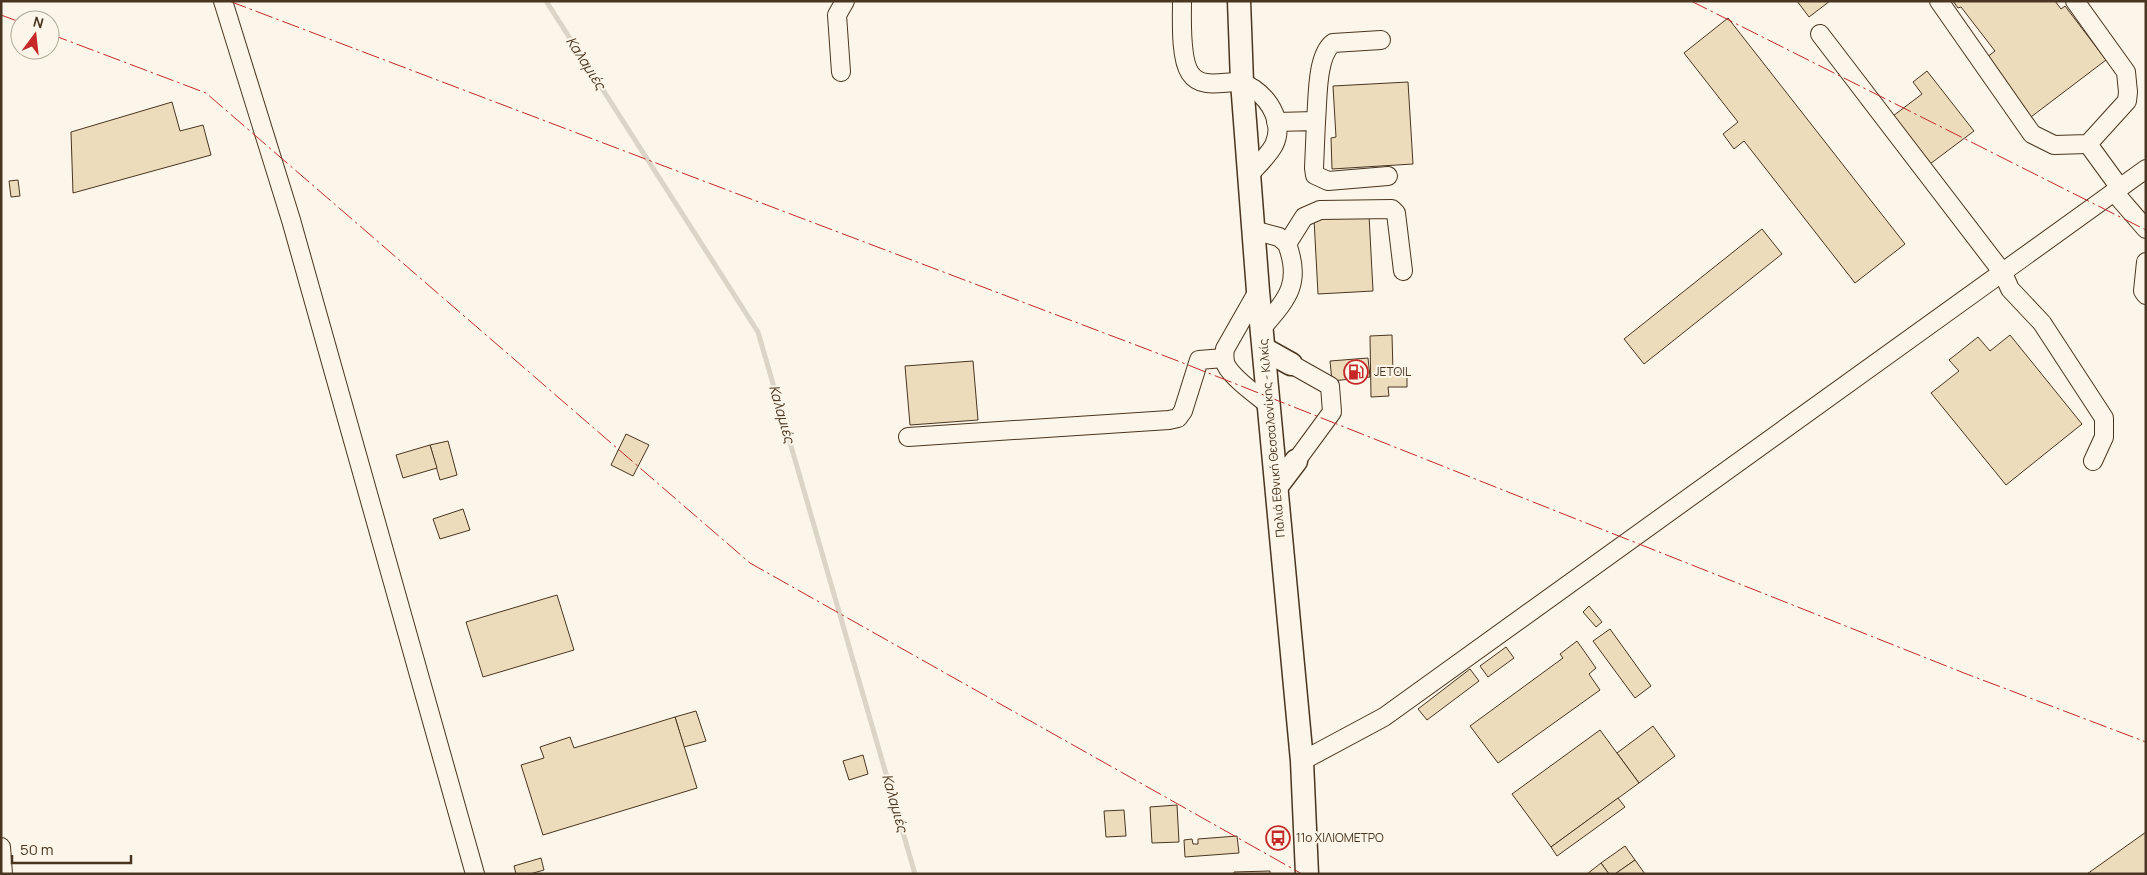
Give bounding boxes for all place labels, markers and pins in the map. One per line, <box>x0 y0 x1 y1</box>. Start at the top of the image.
fuel station icon: JETOIL <box>1343 359 1369 385</box>
place label: JETOIL <box>1374 363 1411 380</box>
bus stop icon: 11ο ΧΙΛΙΟΜΕΤΡΟ <box>1265 825 1291 851</box>
place label: 11ο ΧΙΛΙΟΜΕΤΡΟ <box>1296 829 1384 846</box>

